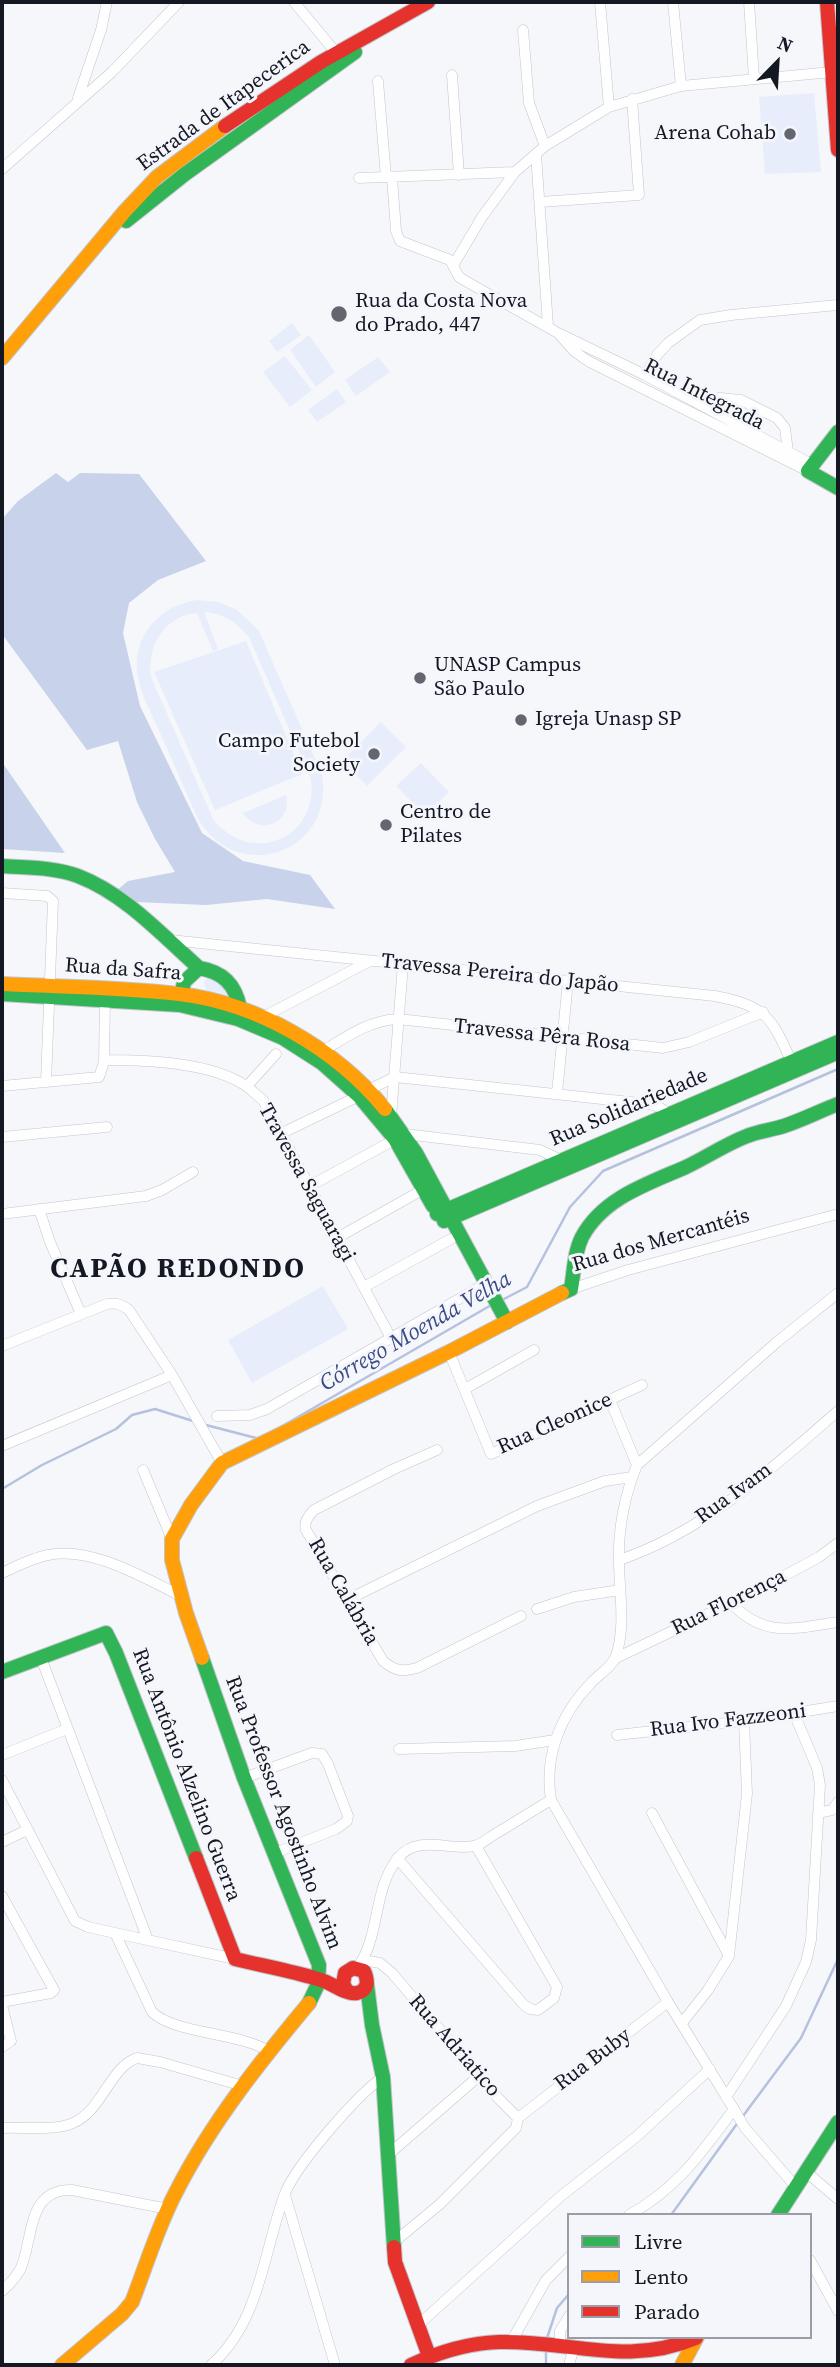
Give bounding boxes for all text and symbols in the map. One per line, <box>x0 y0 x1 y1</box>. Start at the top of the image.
north arrow <box>742 28 812 98</box>
text: N <box>774 29 797 59</box>
street label: Estrada de Itapecerica <box>133 35 315 177</box>
place label: Arena Cohab <box>654 121 776 147</box>
marker: Arena Cohab <box>782 126 798 142</box>
place label: Rua da Costa Nova do Prado, 447 <box>355 289 528 339</box>
marker: Rua da Costa Nova do Prado, 447 <box>329 304 349 324</box>
street label: Rua Integrada <box>640 354 768 436</box>
place label: UNASP Campus São Paulo <box>434 653 581 703</box>
marker: UNASP Campus São Paulo <box>412 670 428 686</box>
place label: Igreja Unasp SP <box>535 707 681 733</box>
marker: Igreja Unasp SP <box>513 712 529 728</box>
place label: Campo Futebol Society <box>218 729 360 779</box>
marker: Campo Futebol Society <box>366 746 382 762</box>
place label: Centro de Pilates <box>400 800 491 850</box>
marker: Centro de Pilates <box>378 817 394 833</box>
street label: Travessa Pereira do Japão <box>380 949 620 999</box>
street label: Rua da Safra <box>64 953 182 987</box>
street label: Travessa Pêra Rosa <box>452 1014 632 1058</box>
street label: Rua Solidariedade <box>546 1063 712 1153</box>
street label: Travessa Saguaragi <box>252 1100 360 1266</box>
street label: Rua dos Mercantéis <box>570 1204 752 1278</box>
district label: CAPÃO REDONDO <box>52 1253 304 1287</box>
water label: Córrego Moenda Velha <box>315 1266 517 1398</box>
street label: Rua Cleonice <box>494 1387 616 1461</box>
street label: Rua Ivam <box>691 1458 777 1530</box>
street label: Rua Calábria <box>302 1534 384 1650</box>
street label: Rua Florença <box>668 1564 790 1642</box>
street label: Rua Antônio Alzelino Guerra <box>126 1645 246 1905</box>
street label: Rua Professor Agostinho Alvim <box>219 1673 347 1953</box>
street label: Rua Ivo Fazzeoni <box>648 1699 808 1743</box>
street label: Rua Adriatico <box>403 1990 505 2102</box>
street label: Rua Buby <box>550 2023 636 2097</box>
legend <box>567 2213 812 2339</box>
text: Livre <box>634 2227 682 2256</box>
text: Lento <box>634 2262 688 2291</box>
text: Parado <box>634 2297 700 2326</box>

